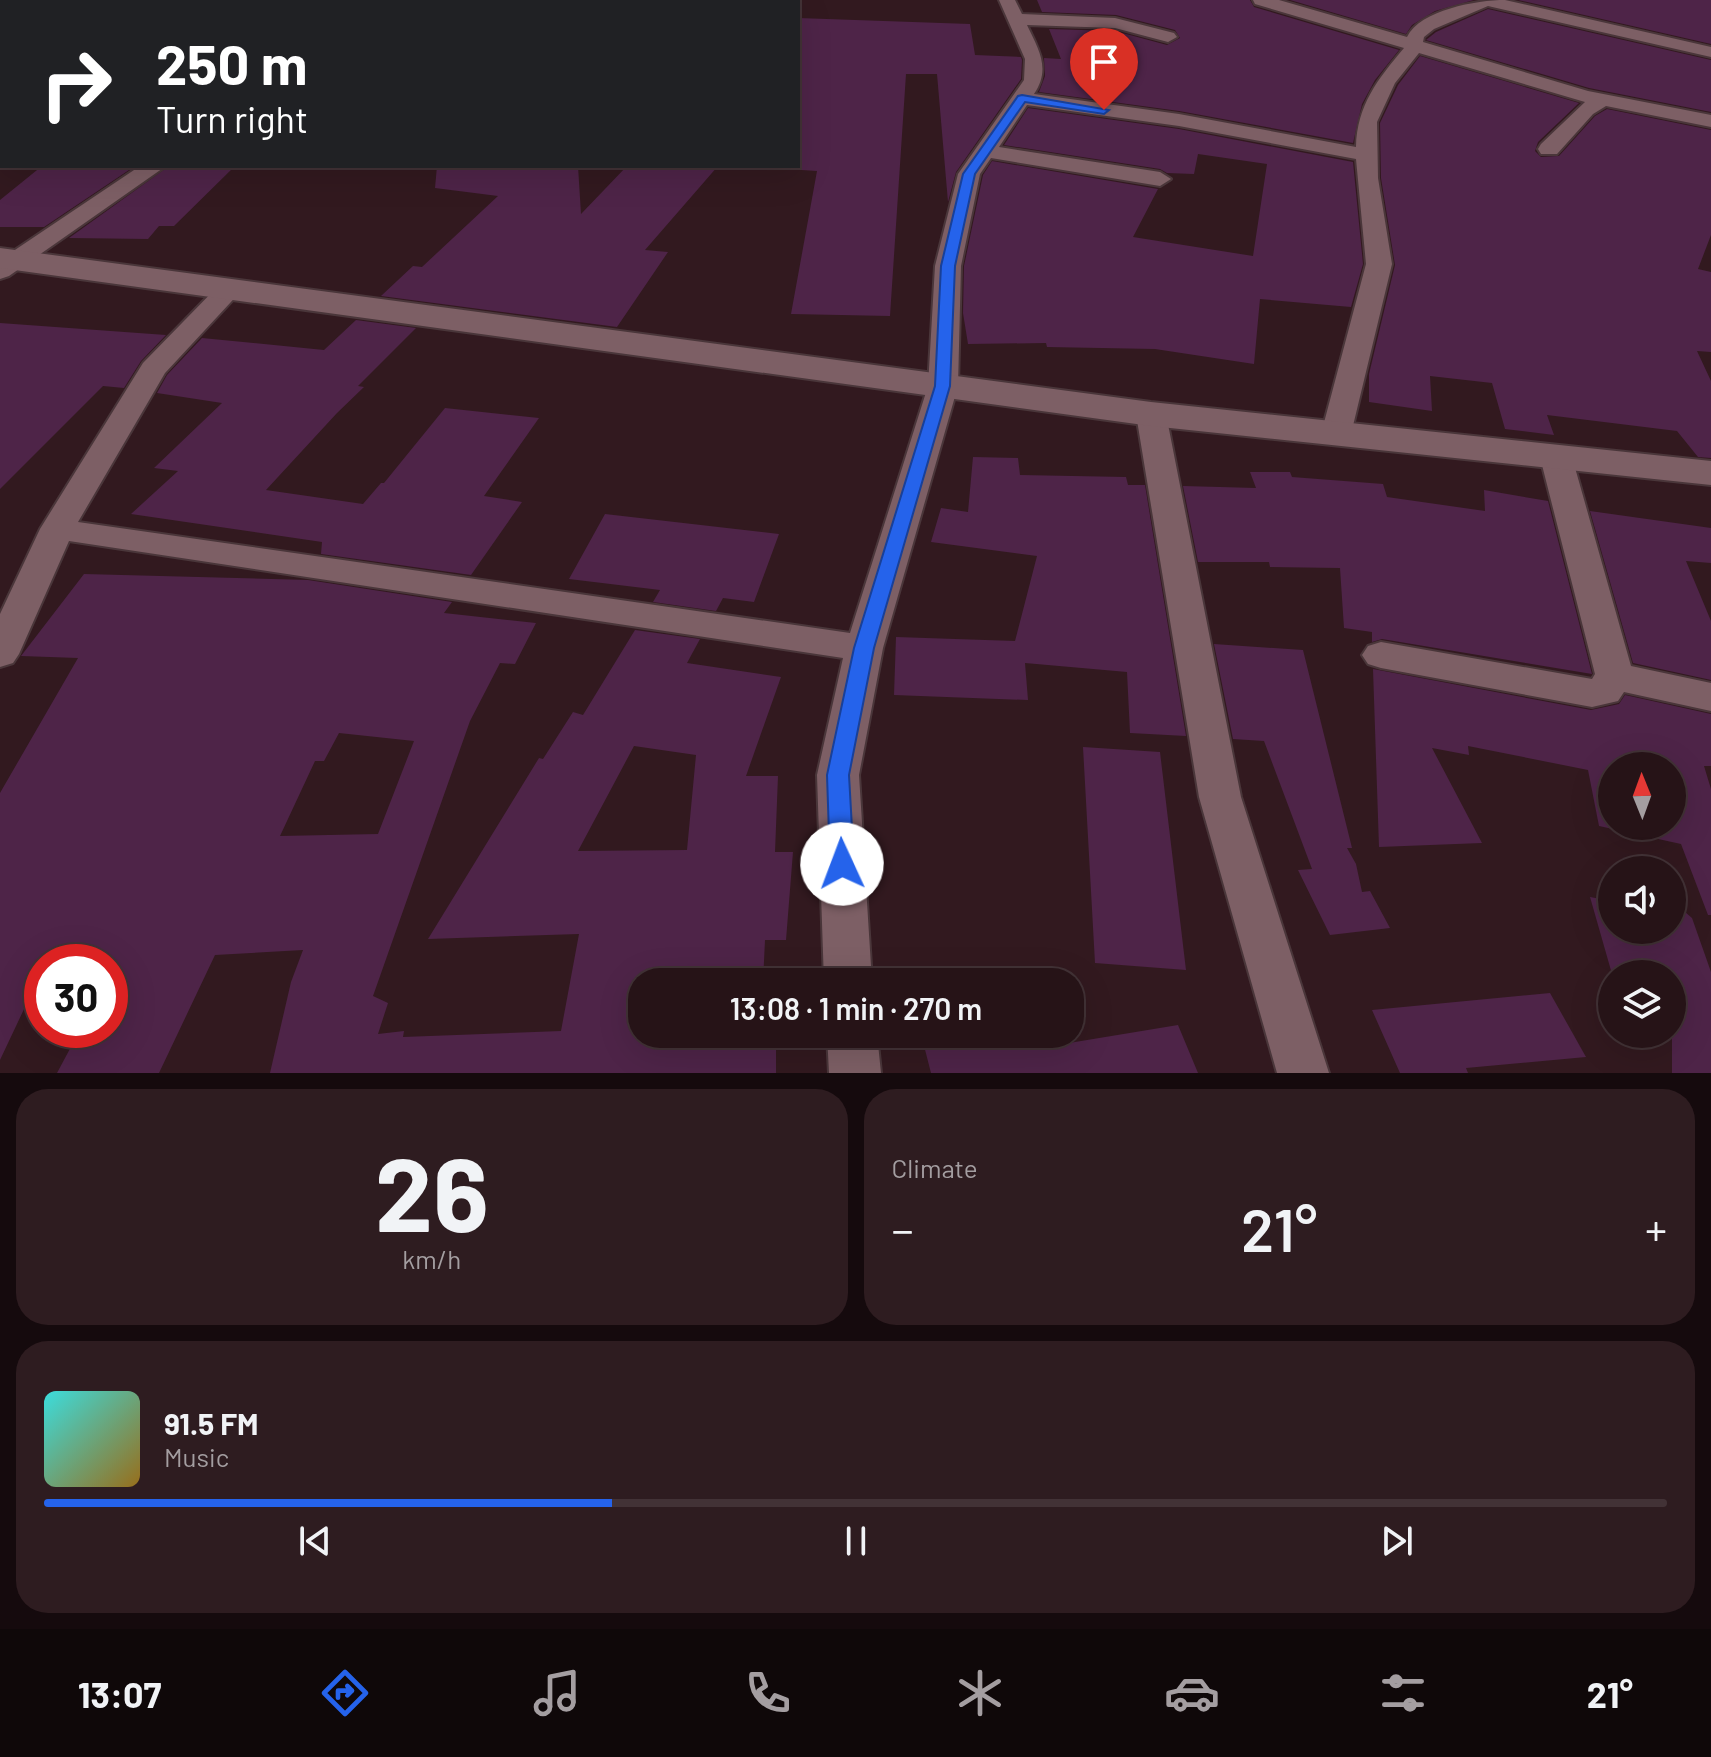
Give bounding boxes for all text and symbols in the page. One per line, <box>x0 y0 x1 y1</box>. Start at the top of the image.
pin <box>1070 28 1138 110</box>
text: 250 m <box>156 29 307 96</box>
icon: right <box>24 32 128 136</box>
icon: arrive <box>1082 40 1126 84</box>
text: Turn right <box>156 97 308 140</box>
north arrow <box>1598 752 1686 840</box>
map controls <box>1598 752 1686 1048</box>
position arrow <box>800 822 884 906</box>
button: sound <box>1598 856 1686 944</box>
speed limit sign: 30 <box>24 944 128 1048</box>
button: layers <box>1598 960 1686 1048</box>
text: 13:08 · 1 min · 270 m <box>730 990 982 1026</box>
text: 26 <box>375 1128 489 1253</box>
text: Climate <box>892 1152 978 1183</box>
text: 21° <box>1241 1192 1317 1264</box>
text: − <box>892 1202 914 1255</box>
text: + <box>1645 1202 1667 1255</box>
text: km/h <box>402 1243 461 1274</box>
text: 91.5 FM <box>164 1405 258 1441</box>
text: Music <box>164 1441 229 1472</box>
icon: previous <box>293 1519 337 1563</box>
icon: pause <box>834 1519 878 1563</box>
icon: next <box>1375 1519 1419 1563</box>
icon: directions <box>317 1665 373 1721</box>
icon: music <box>529 1665 585 1721</box>
icon: phone <box>740 1665 796 1721</box>
icon: climate <box>952 1665 1008 1721</box>
icon: car <box>1164 1665 1220 1721</box>
icon: filters <box>1375 1665 1431 1721</box>
text: 13:07 <box>78 1672 161 1715</box>
text: 21° <box>1587 1672 1633 1715</box>

